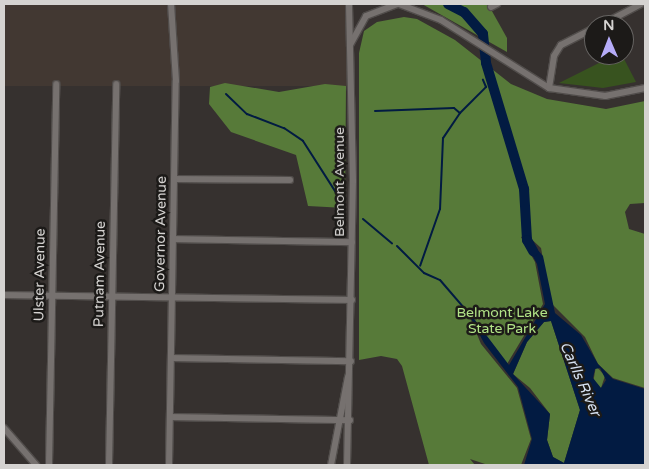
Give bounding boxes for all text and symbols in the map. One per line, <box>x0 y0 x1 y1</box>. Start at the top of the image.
north arrow <box>584 15 634 65</box>
text: N <box>603 17 615 34</box>
street label: Belmont Avenue <box>332 127 348 237</box>
street label: Governor Avenue <box>152 176 170 292</box>
street label: Putnam Avenue <box>91 221 109 327</box>
street label: Ulster Avenue <box>31 228 49 322</box>
park label: Belmont Lake State Park <box>456 305 548 338</box>
water label: Carlls River <box>556 339 604 419</box>

